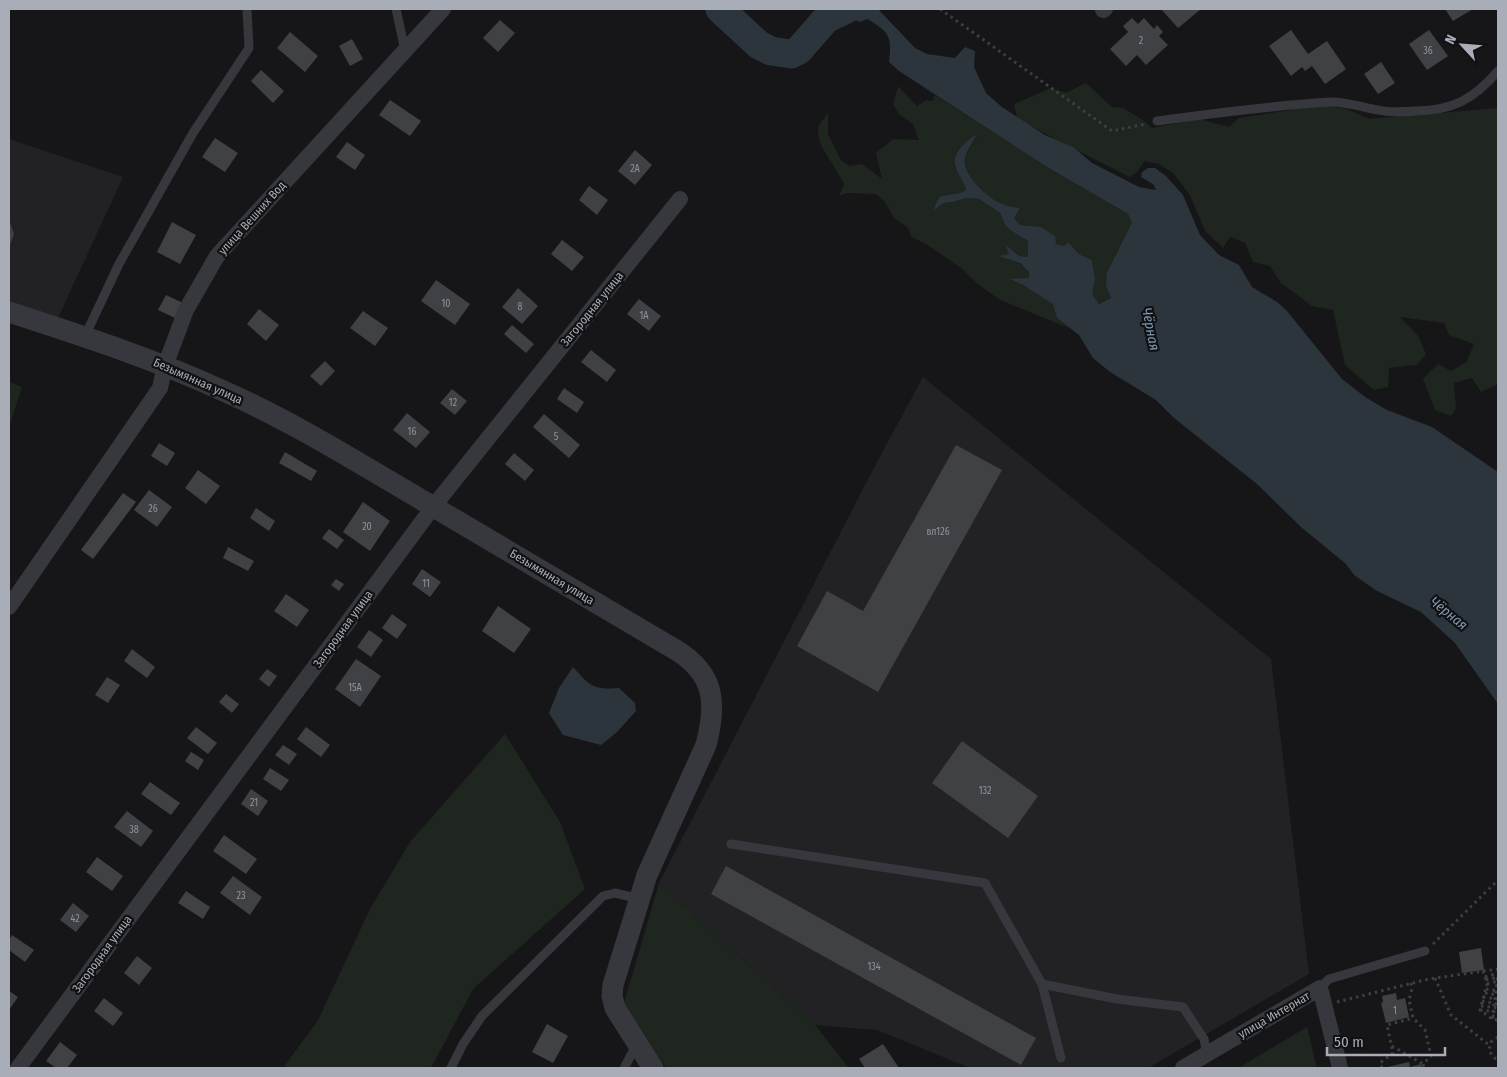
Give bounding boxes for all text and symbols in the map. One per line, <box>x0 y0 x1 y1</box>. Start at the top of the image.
north arrow <box>1437 20 1487 70</box>
text: N <box>1441 32 1460 47</box>
house number: 2 <box>1139 35 1144 47</box>
house number: 36 <box>1423 45 1433 57</box>
house number: 2А <box>630 163 641 175</box>
street label: улица Вешних Вод <box>215 179 289 257</box>
street label: Загородная улица <box>558 269 626 349</box>
house number: 10 <box>441 298 451 310</box>
house number: 8 <box>518 301 523 313</box>
water label: Чёрная <box>1138 306 1163 352</box>
house number: 1А <box>639 310 649 322</box>
street label: Безымянная улица <box>151 355 245 407</box>
house number: 12 <box>449 397 458 409</box>
house number: 16 <box>408 426 416 438</box>
house number: 5 <box>554 431 559 443</box>
house number: 26 <box>148 503 158 515</box>
house number: 20 <box>362 521 372 533</box>
house number: вл126 <box>926 526 950 538</box>
street label: Безымянная улица <box>507 546 597 608</box>
house number: 11 <box>422 578 430 590</box>
street label: Загородная улица <box>310 588 376 670</box>
water label: Чёрная <box>1427 593 1471 634</box>
house number: 15А <box>348 682 363 694</box>
house number: 132 <box>979 785 992 797</box>
house number: 21 <box>250 797 258 809</box>
house number: 38 <box>129 824 139 836</box>
house number: 23 <box>237 890 246 902</box>
street label: Загородная улица <box>69 913 135 995</box>
house number: 42 <box>70 913 80 925</box>
house number: 134 <box>867 961 881 973</box>
street label: улица Интернат <box>1236 989 1312 1041</box>
house number: 1 <box>1393 1005 1397 1017</box>
scale bar <box>1327 1024 1444 1056</box>
text: 50 m <box>1334 1033 1364 1051</box>

